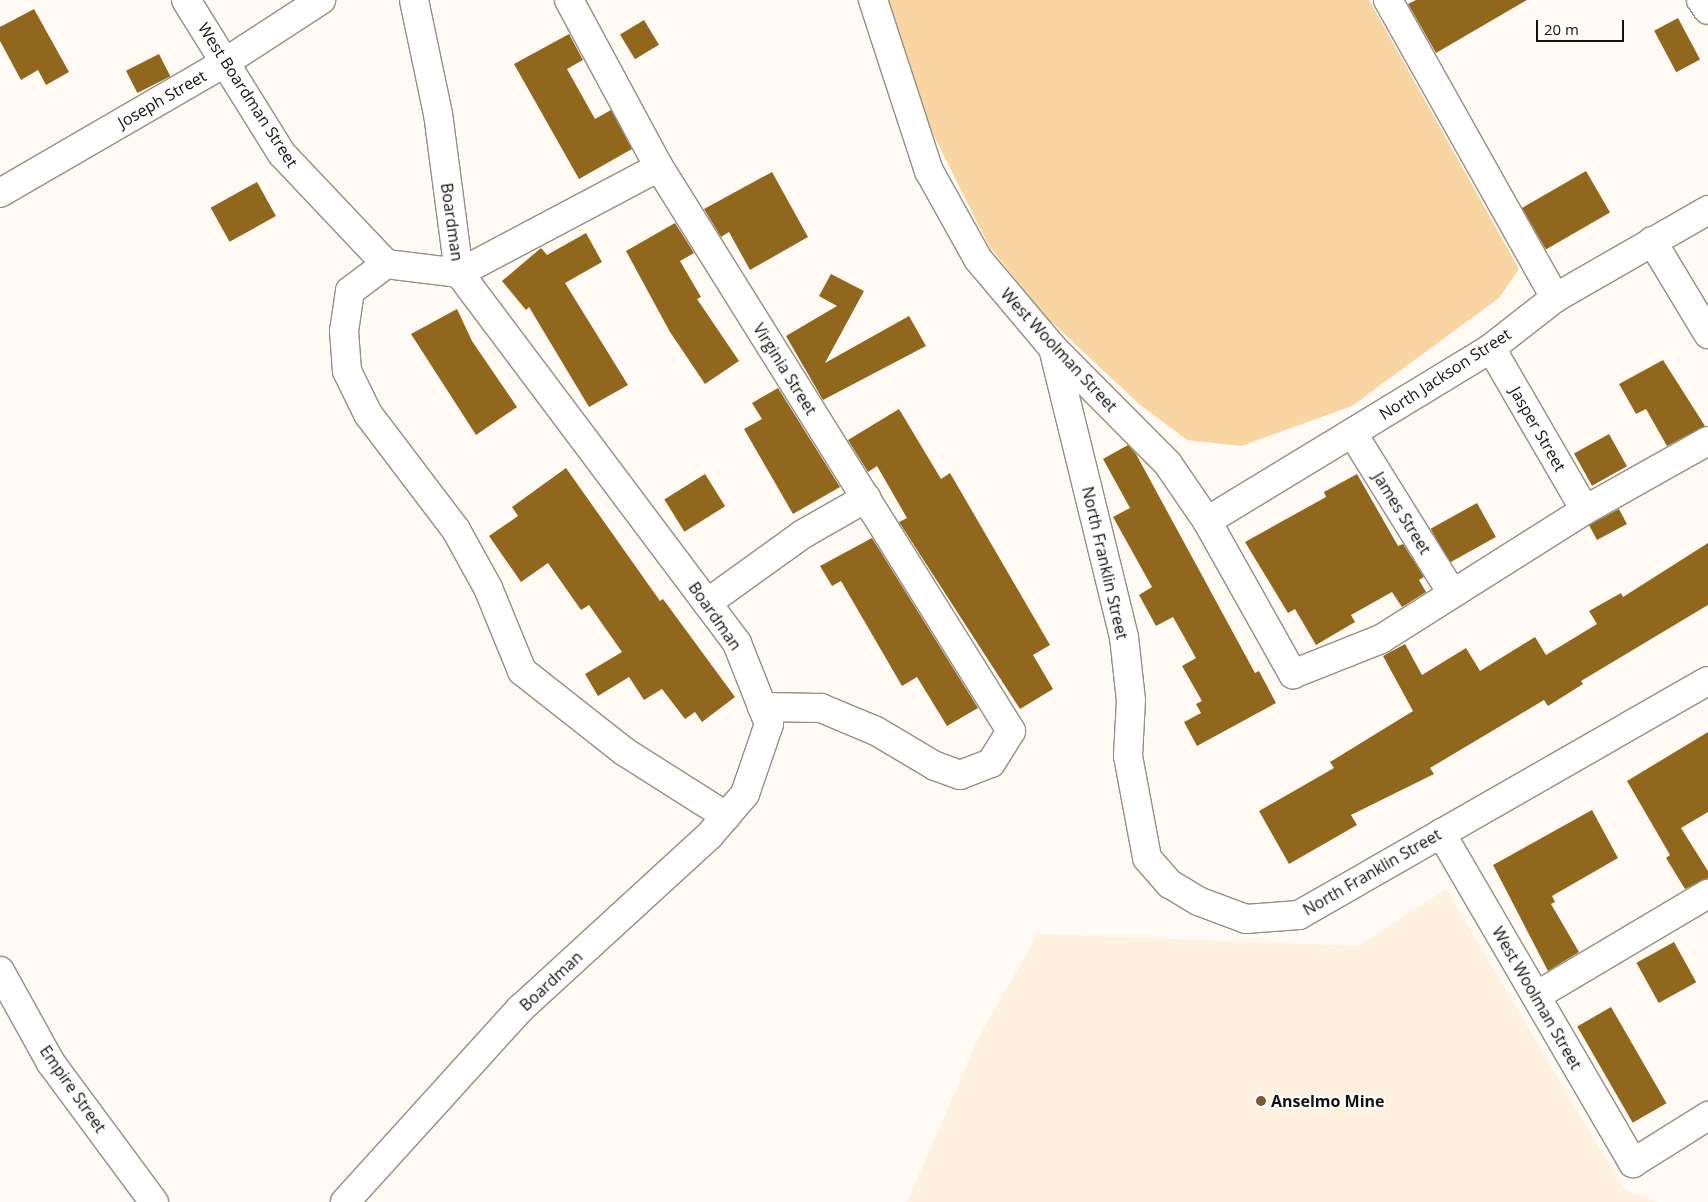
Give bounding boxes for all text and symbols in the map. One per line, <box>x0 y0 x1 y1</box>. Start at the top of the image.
scale bar <box>1538 10 1626 42</box>
street label: West Boardman Street <box>194 19 302 171</box>
text: 20 m <box>1544 19 1579 39</box>
street label: Joseph Street <box>114 66 210 132</box>
street label: Boardman <box>437 182 467 262</box>
street label: West Woolman Street <box>997 284 1121 416</box>
street label: Virginia Street <box>749 320 821 418</box>
street label: North Jackson Street <box>1376 324 1514 424</box>
street label: Jasper Street <box>1506 383 1570 475</box>
street label: James Street <box>1369 468 1435 558</box>
street label: North Franklin Street <box>1078 485 1132 641</box>
street label: Boardman <box>685 578 745 654</box>
street label: North Franklin Street <box>1299 825 1445 919</box>
street label: West Woolman Street <box>1488 923 1586 1073</box>
street label: Boardman <box>516 947 586 1015</box>
street label: Empire Street <box>36 1042 110 1136</box>
place label: Anselmo Mine <box>1271 1091 1385 1111</box>
marker: Anselmo Mine <box>1255 1095 1267 1107</box>

